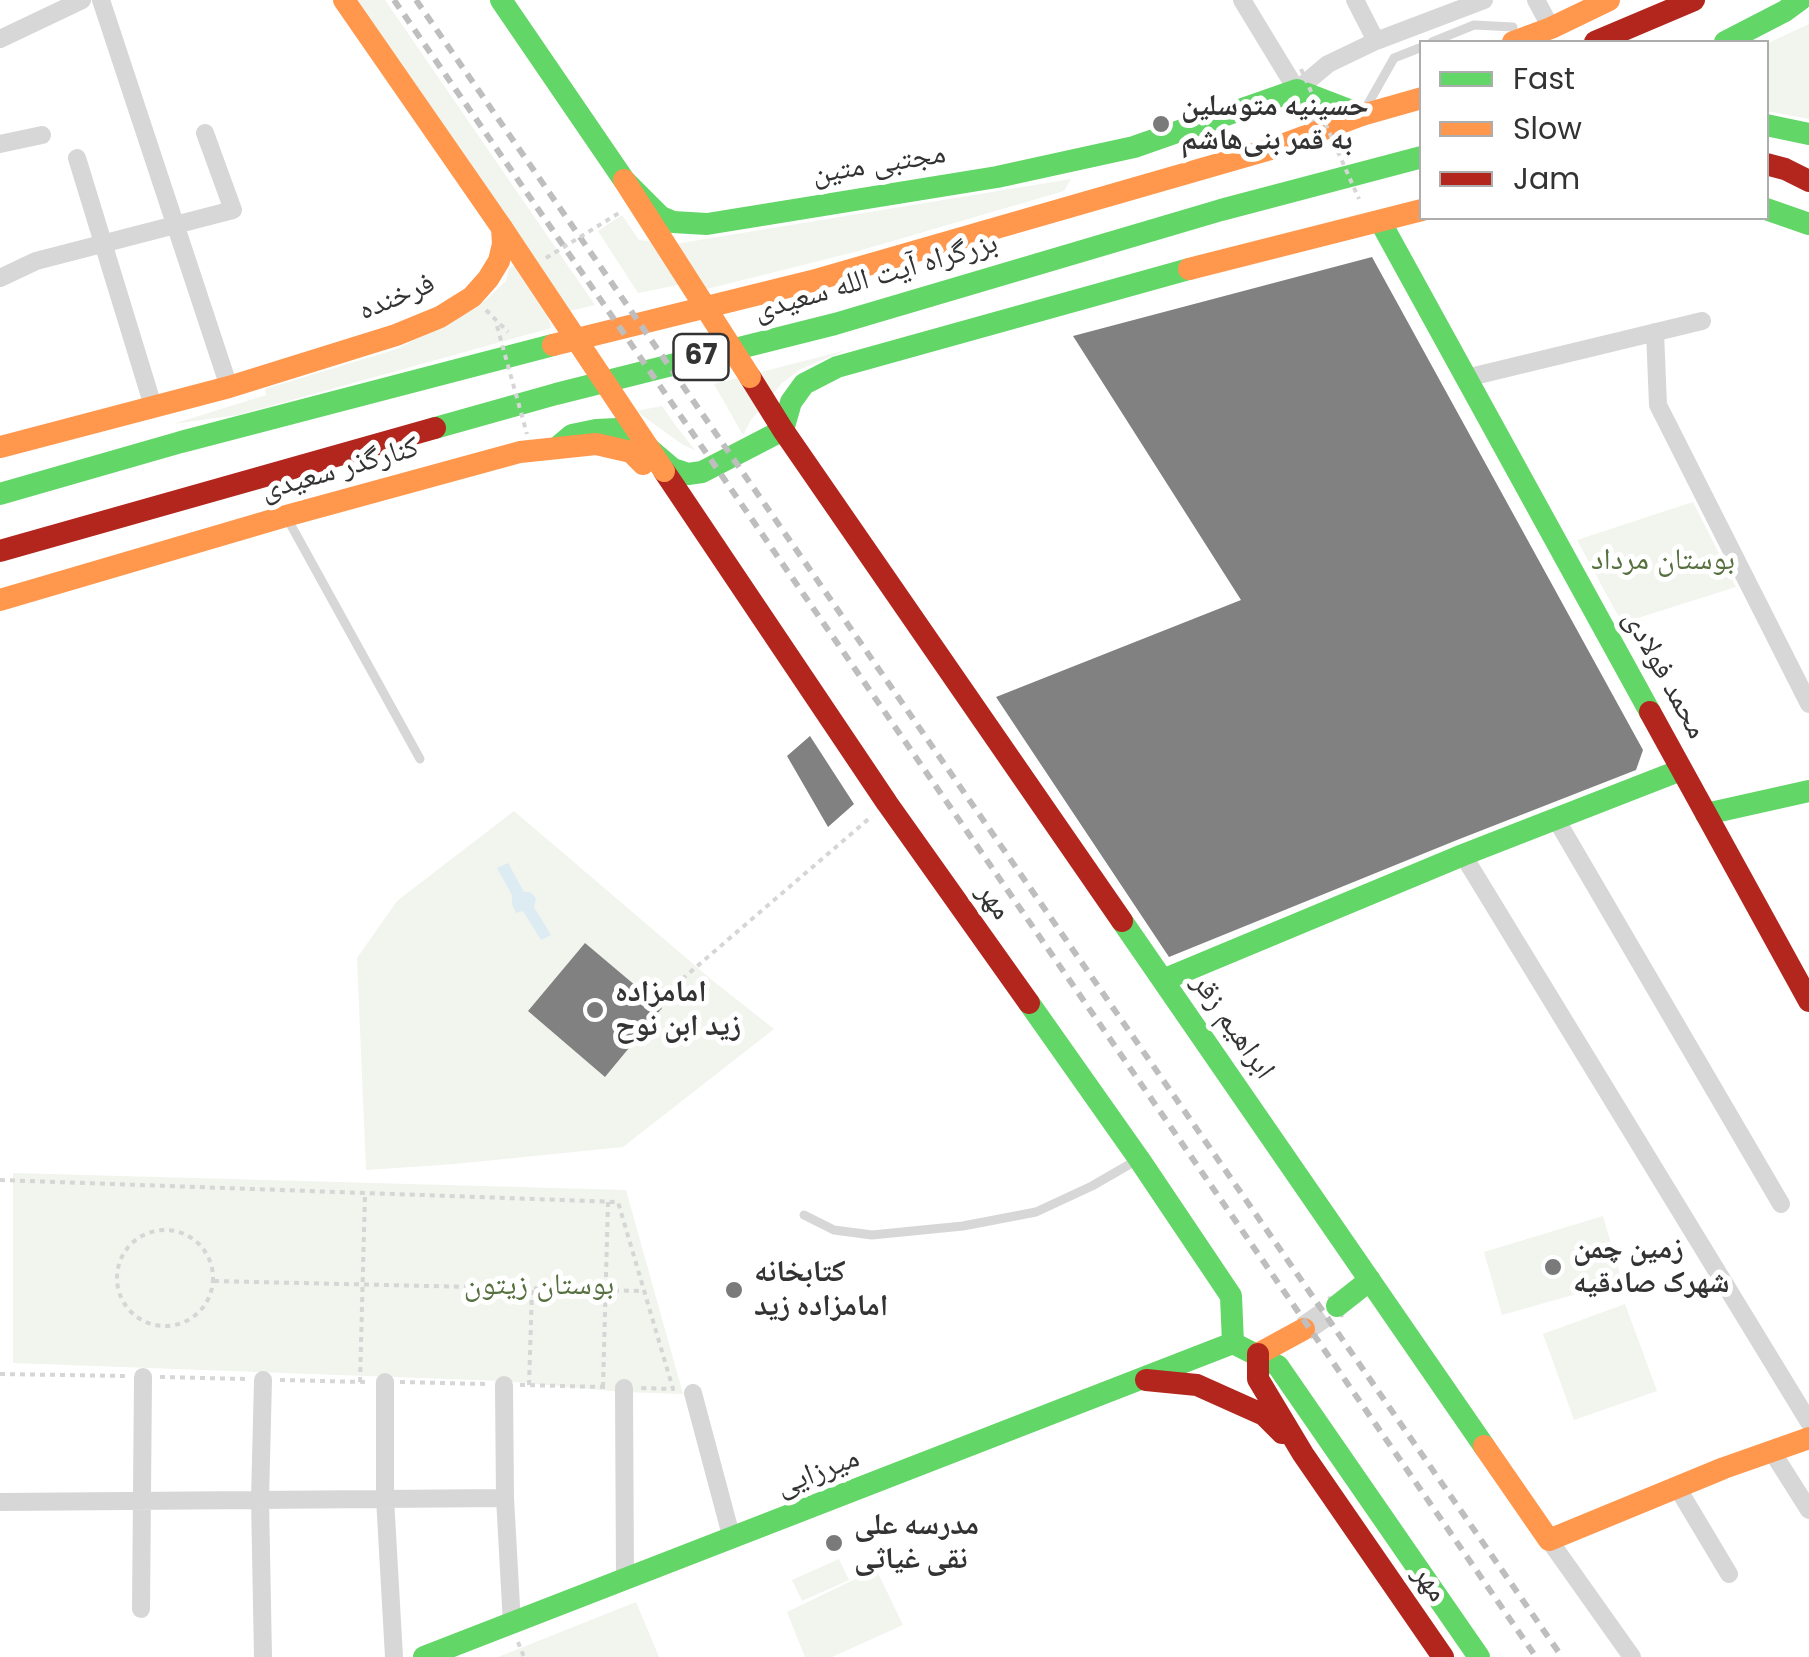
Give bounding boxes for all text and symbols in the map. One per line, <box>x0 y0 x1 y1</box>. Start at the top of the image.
legend <box>1419 40 1769 220</box>
text: Fast <box>1513 57 1575 100</box>
place label: حسینیه متوسلین به قمر بنی‌هاشم <box>1181 89 1369 160</box>
text: Slow <box>1513 107 1582 150</box>
marker: حسینیه متوسلین به قمر بنی‌هاشم <box>1150 113 1172 135</box>
street label: مجتبی متین <box>810 137 948 193</box>
text: Jam <box>1513 157 1580 200</box>
street label: بزرگراه آیت الله سعیدی <box>750 226 1002 330</box>
street label: فرخنده <box>354 267 440 329</box>
road number: 67 <box>674 334 728 380</box>
street label: کنارگذر سعیدی <box>257 430 423 510</box>
park label: بوستان مرداد <box>1591 543 1735 579</box>
street label: محمد فولادی <box>1614 604 1714 746</box>
street label: مهر <box>968 876 1018 928</box>
street label: ابراهیم زقر <box>1183 967 1281 1087</box>
place label: امامزاده زید ابن نوح <box>615 975 741 1046</box>
marker: امامزاده زید ابن نوح <box>584 999 606 1021</box>
place label: زمین چمن شهرک صادقیه <box>1573 1232 1729 1302</box>
place label: کتابخانه امامزاده زید <box>754 1255 888 1326</box>
marker: زمین چمن شهرک صادقیه <box>1542 1256 1564 1278</box>
park label: بوستان زیتون <box>464 1268 614 1304</box>
marker: کتابخانه امامزاده زید <box>723 1279 745 1301</box>
street label: میرزایی <box>771 1441 865 1505</box>
place label: مدرسه علی نقی غیاثی <box>854 1508 979 1578</box>
marker: مدرسه علی نقی غیاثی <box>823 1532 845 1554</box>
street label: مهر <box>1404 1558 1454 1610</box>

